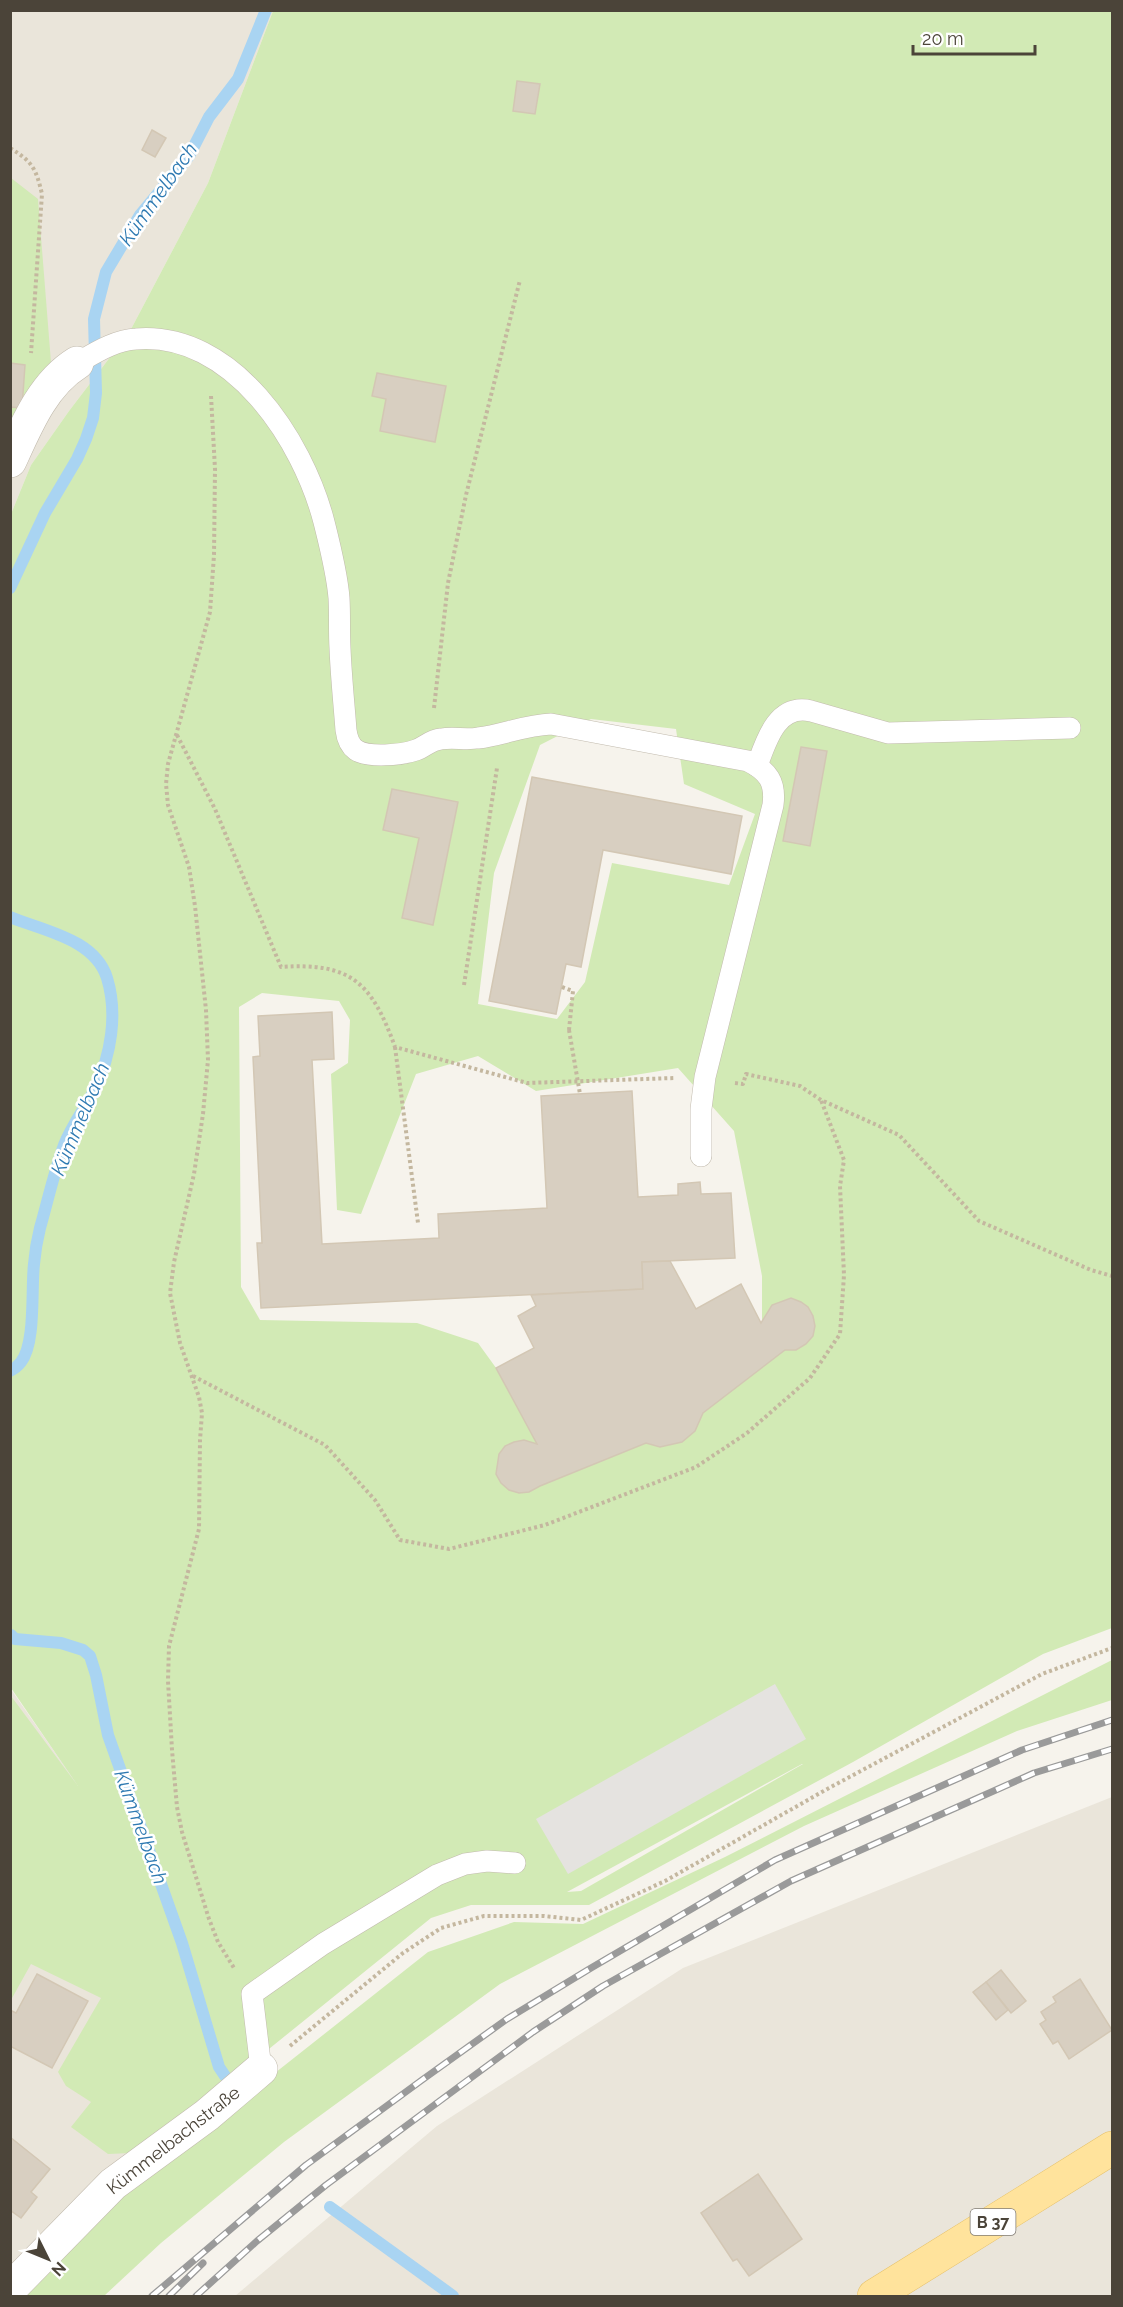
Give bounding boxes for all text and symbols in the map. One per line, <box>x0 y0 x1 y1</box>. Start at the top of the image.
scale bar <box>913 18 1034 56</box>
text: 20 m <box>922 28 964 49</box>
water label: Kümmelbach <box>114 138 202 250</box>
water label: Kümmelbach <box>46 1059 114 1179</box>
water label: Kümmelbach <box>109 1767 173 1887</box>
street label: Kümmelbachstraße <box>102 2081 244 2198</box>
road number: B 37 <box>970 2209 1016 2235</box>
north arrow <box>18 2229 78 2289</box>
text: N <box>47 2258 70 2280</box>

